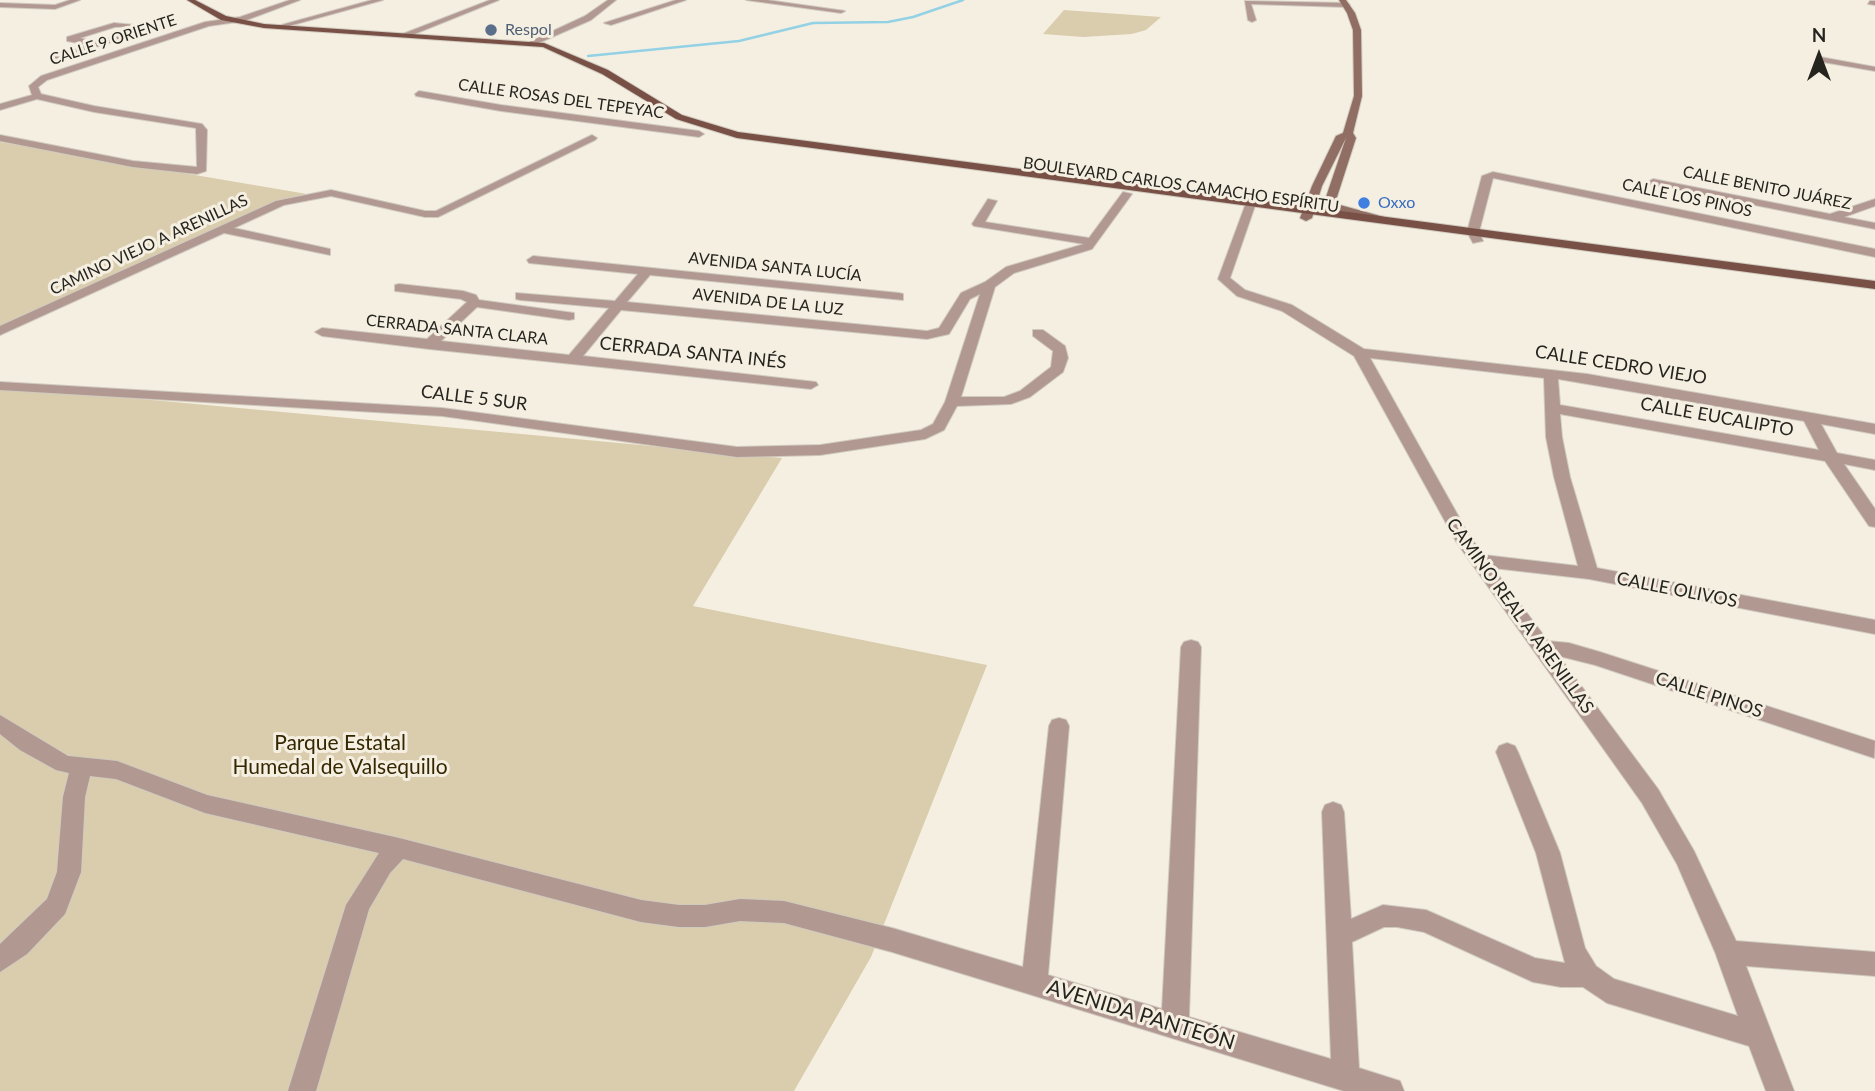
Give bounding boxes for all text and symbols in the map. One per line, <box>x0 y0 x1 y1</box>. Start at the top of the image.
street label: CALLE 9 ORIENTE <box>47 10 179 70</box>
place label: Respol <box>505 20 552 40</box>
north arrow <box>1784 21 1854 91</box>
marker: Respol <box>483 22 499 38</box>
text: N <box>1812 23 1826 46</box>
street label: CALLE ROSAS DEL TEPEYAC <box>457 75 665 123</box>
street label: BOULEVARD CARLOS CAMACHO ESPÍRITU <box>1022 153 1340 217</box>
street label: CALLE BENITO JUÁREZ <box>1681 162 1853 214</box>
street label: CALLE LOS PINOS <box>1620 175 1754 221</box>
street label: CAMINO VIEJO A ARENILLAS <box>47 191 251 299</box>
place label: Oxxo <box>1378 193 1415 213</box>
marker: Oxxo <box>1356 195 1372 211</box>
street label: AVENIDA SANTA LUCÍA <box>688 248 862 286</box>
street label: AVENIDA DE LA LUZ <box>692 285 844 319</box>
street label: CERRADA SANTA CLARA <box>365 311 549 349</box>
street label: CERRADA SANTA INÉS <box>598 332 788 374</box>
street label: CALLE CEDRO VIEJO <box>1534 341 1708 389</box>
street label: CALLE 5 SUR <box>420 381 528 415</box>
street label: CALLE EUCALIPTO <box>1639 393 1795 441</box>
street label: CAMINO REAL A ARENILLAS <box>1442 514 1598 718</box>
street label: CALLE OLIVOS <box>1615 568 1739 612</box>
street label: CALLE PINOS <box>1653 668 1765 722</box>
park label: Parque Estatal Humedal de Valsequillo <box>232 730 448 780</box>
street label: AVENIDA PANTEÓN <box>1044 974 1238 1056</box>

